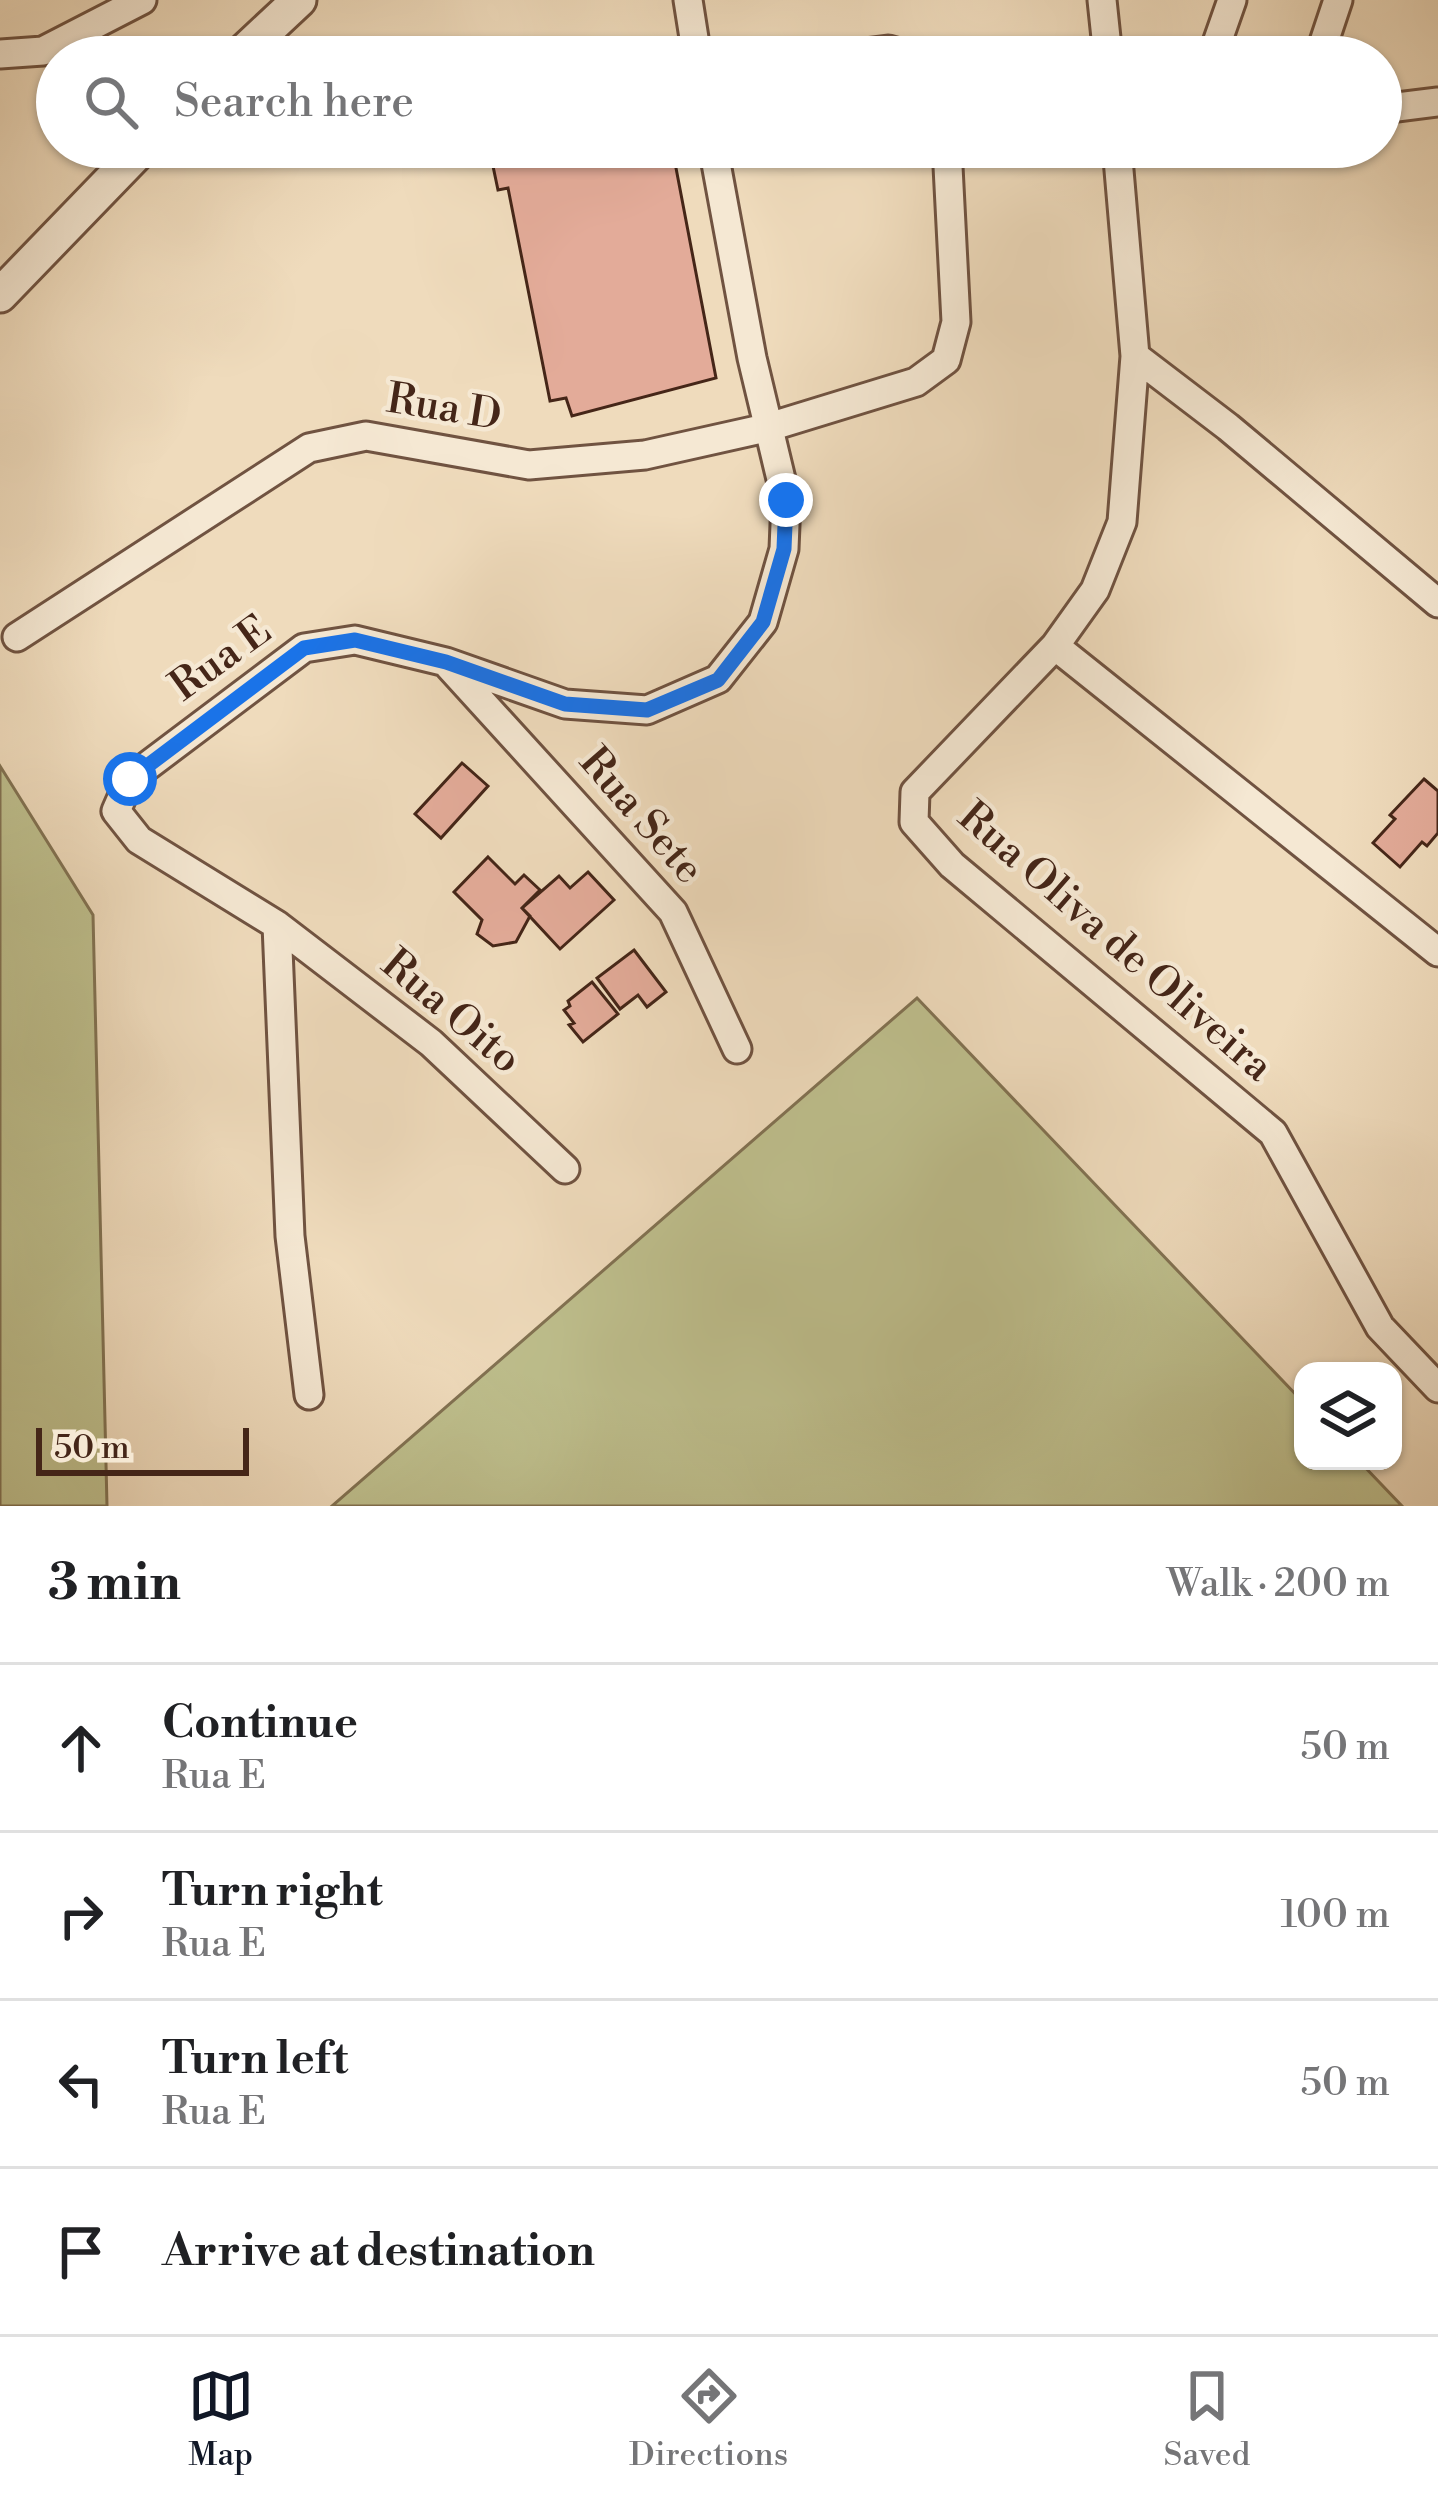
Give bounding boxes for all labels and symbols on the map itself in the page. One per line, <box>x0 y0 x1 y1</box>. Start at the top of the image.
street label: Rua D <box>383 373 505 443</box>
route end <box>759 473 813 527</box>
street label: Rua E <box>160 605 282 713</box>
street label: Rua Sete <box>567 737 715 895</box>
route start <box>103 752 157 806</box>
street label: Rua Oliva de Oliveira <box>947 791 1284 1094</box>
street label: Rua Oito <box>370 938 532 1086</box>
scale bar <box>36 1422 249 1475</box>

